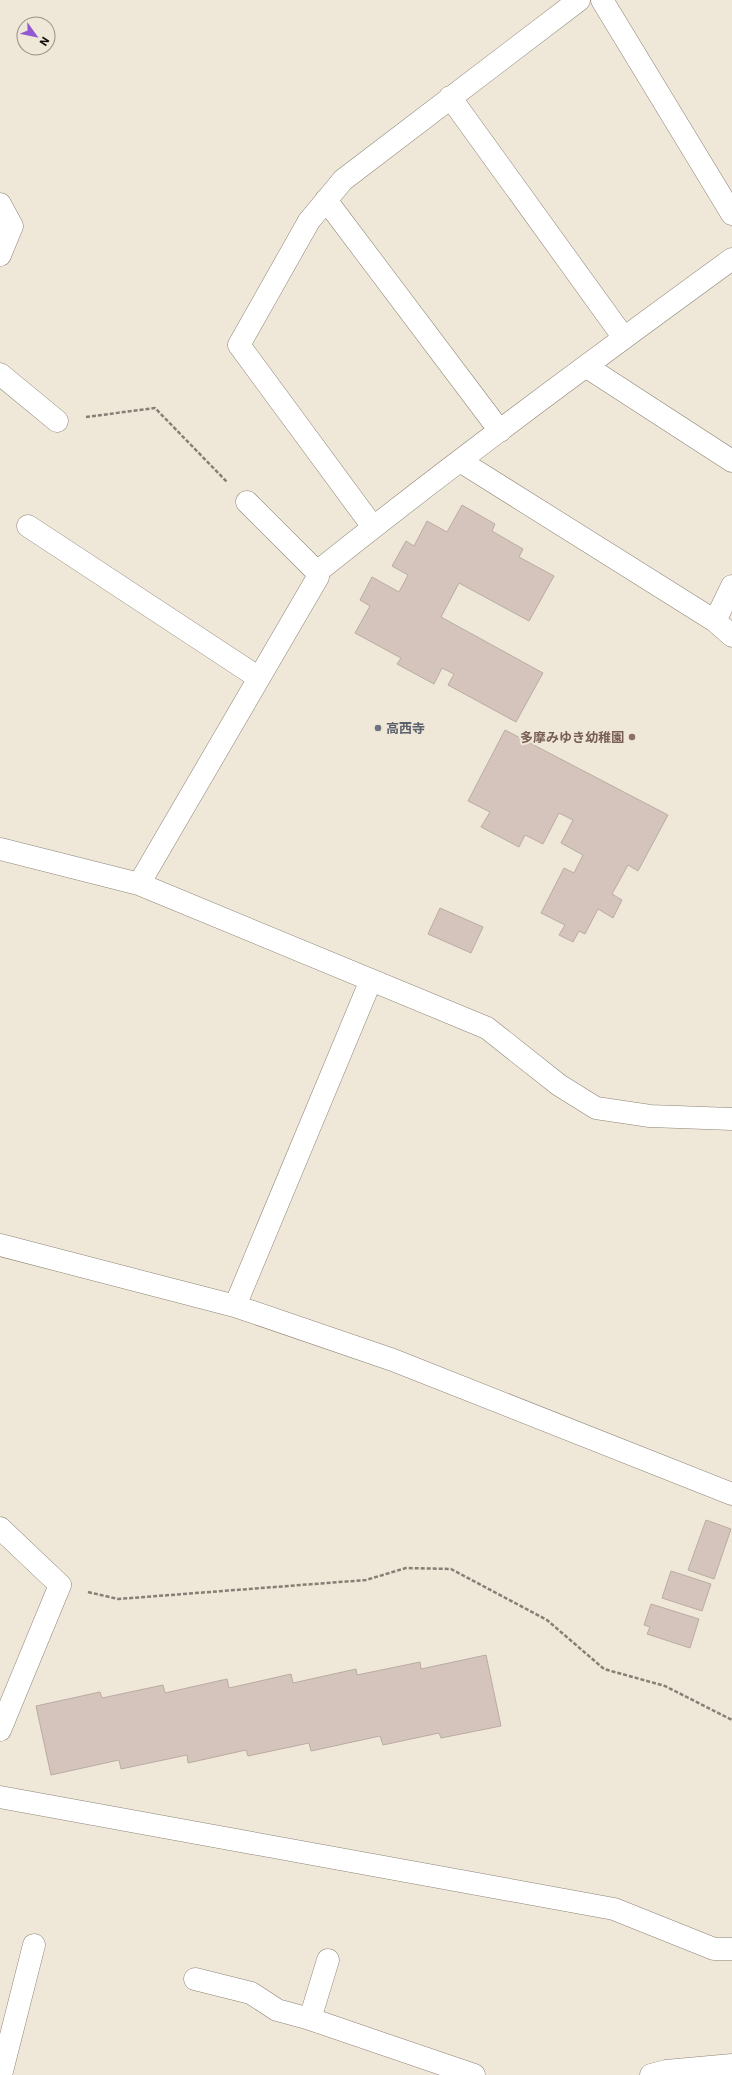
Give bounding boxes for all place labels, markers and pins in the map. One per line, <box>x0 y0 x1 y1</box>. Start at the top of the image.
place label: 高西寺 <box>386 721 425 736</box>
marker: 高西寺 <box>373 723 383 733</box>
place label: 多摩みゆき幼稚園 <box>520 730 624 745</box>
marker: 多摩みゆき幼稚園 <box>627 732 637 742</box>

